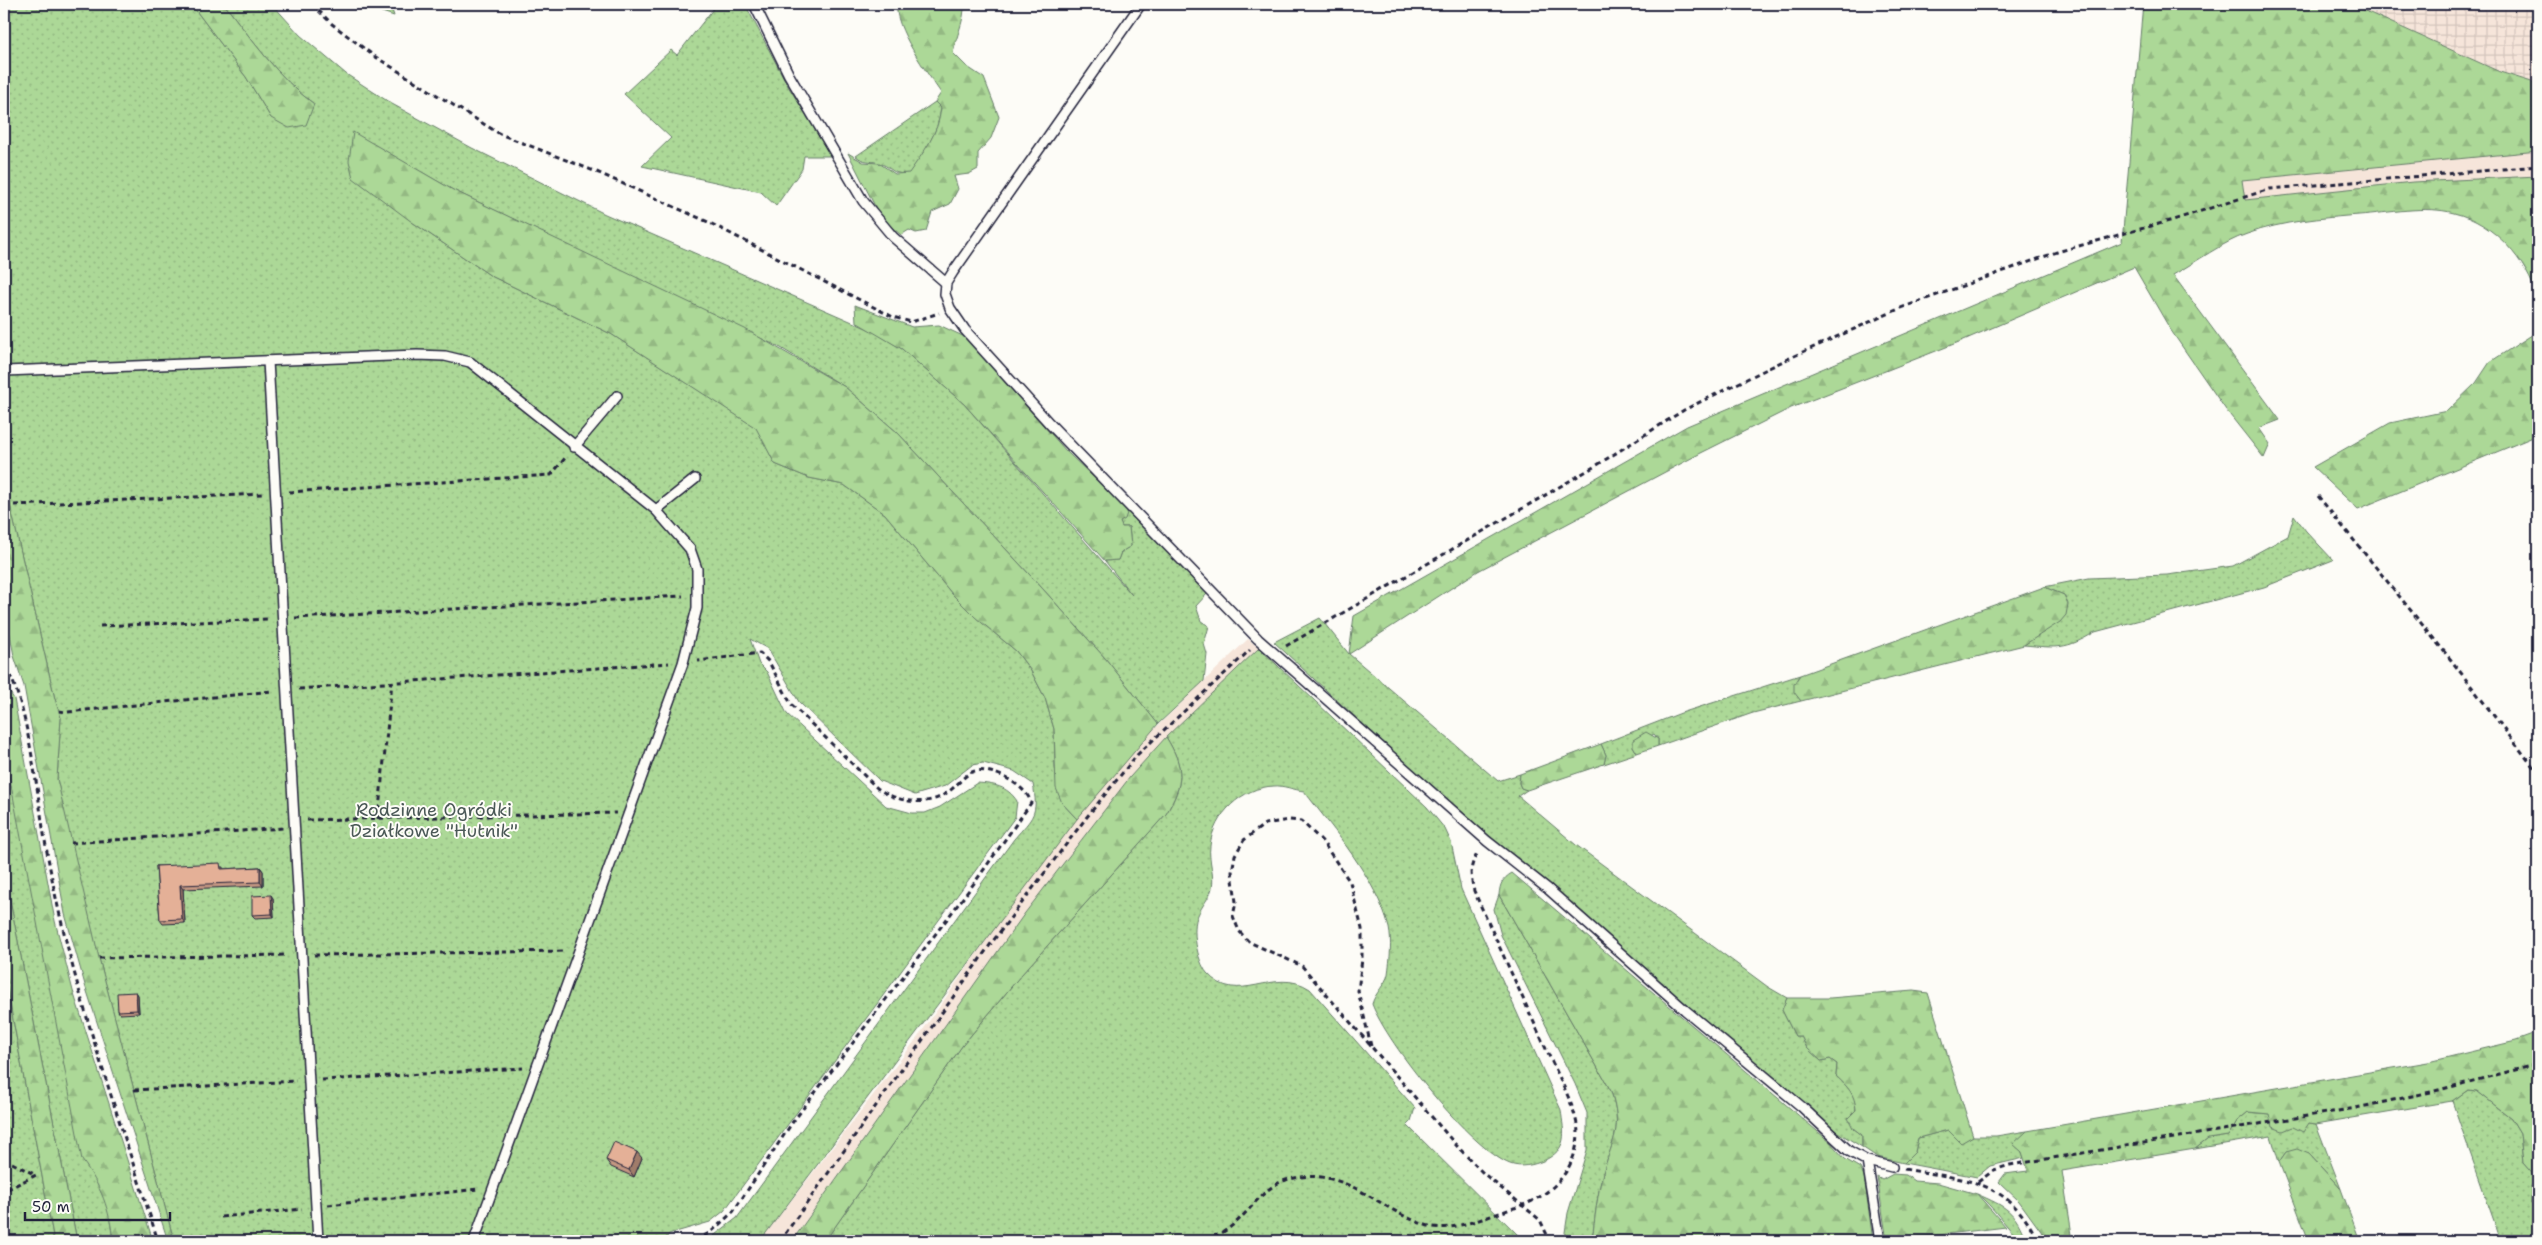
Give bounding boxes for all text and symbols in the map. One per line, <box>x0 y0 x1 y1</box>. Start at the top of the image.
park label: Rodzinne Ogródki Działkowe "Hutnik" <box>350 798 518 843</box>
scale bar <box>25 1190 170 1222</box>
text: 50 m <box>32 1197 70 1217</box>

